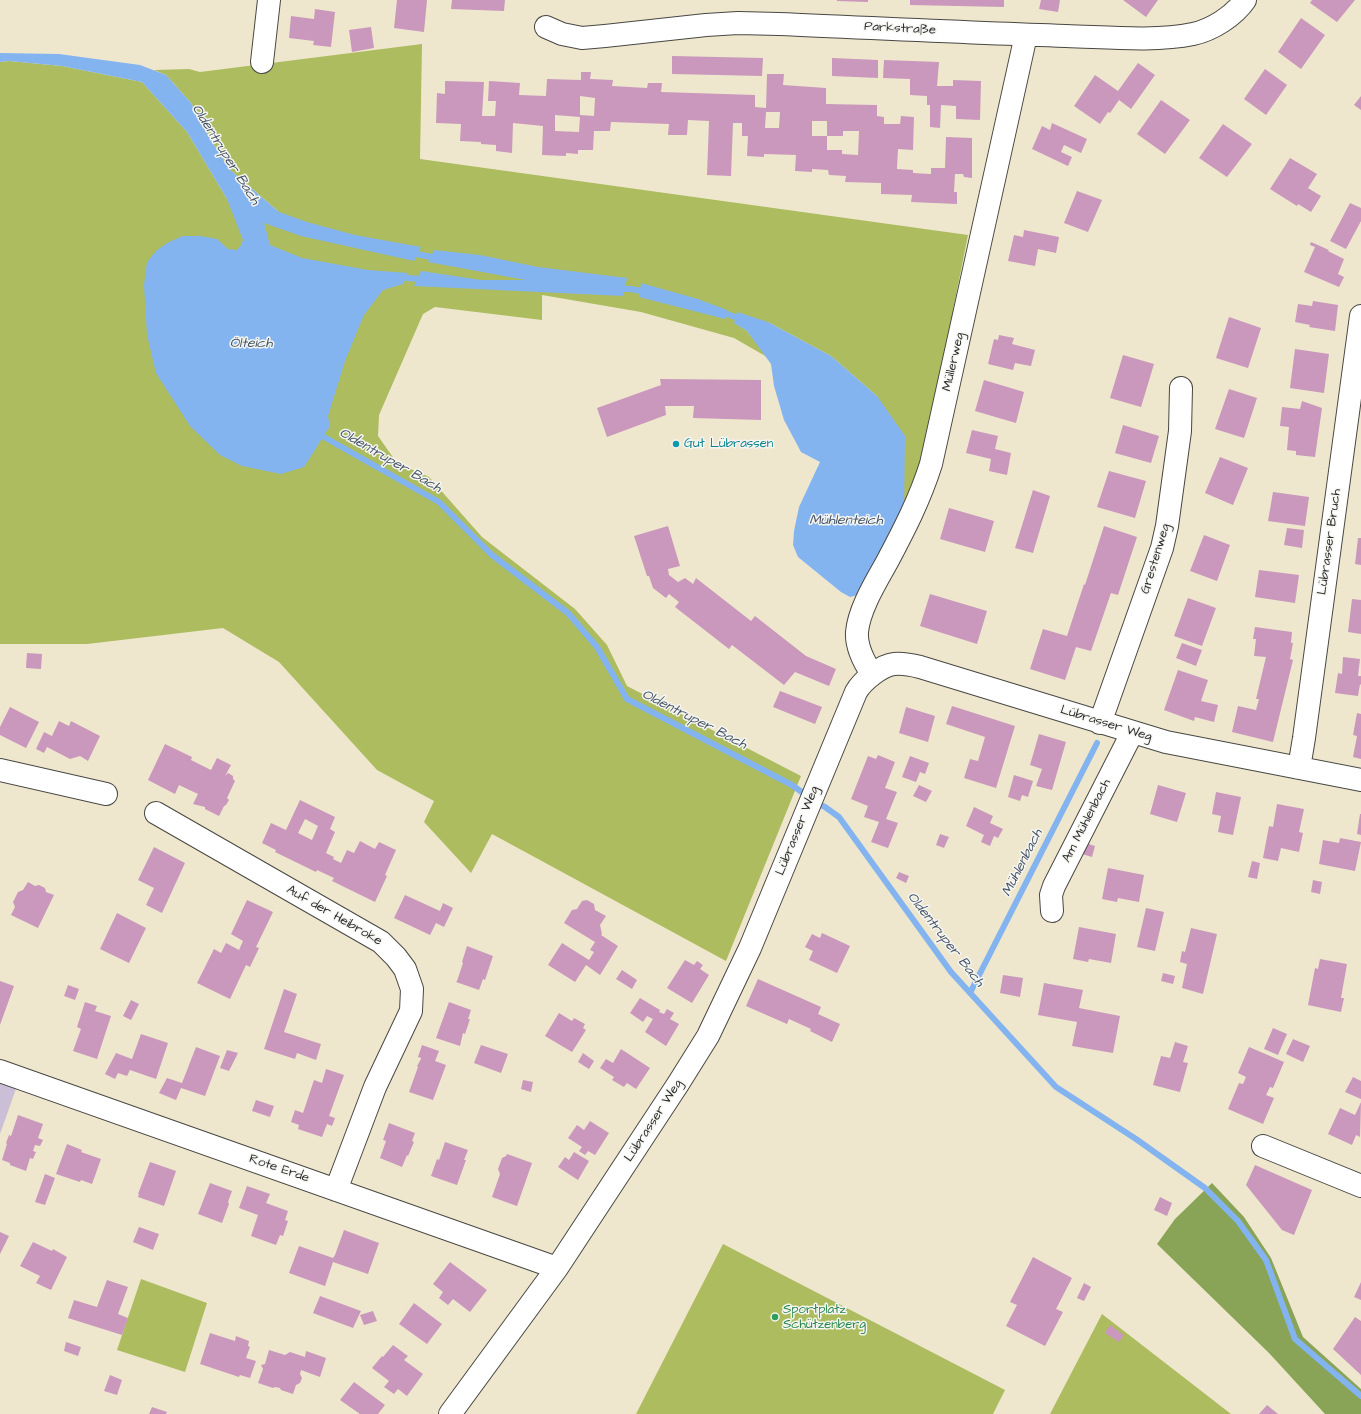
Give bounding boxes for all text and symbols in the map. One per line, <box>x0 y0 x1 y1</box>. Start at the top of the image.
street label: Parkstraße <box>864 19 936 39</box>
water label: Oldentruper Bach <box>187 102 263 208</box>
street label: Müllerweg <box>940 331 968 393</box>
water label: Ölteich <box>230 336 272 352</box>
water label: Oldentruper Bach <box>336 425 444 497</box>
place label: Gut Lübrassen <box>684 436 773 452</box>
marker: Gut Lübrassen <box>671 439 681 449</box>
street label: Lübrasser Bruch <box>1315 488 1345 596</box>
water label: Mühlenteich <box>809 513 883 529</box>
street label: Grestenweg <box>1138 522 1174 596</box>
water label: Oldentruper Bach <box>639 686 749 754</box>
street label: Lübrasser Weg <box>1058 703 1154 745</box>
street label: Am Mühlenbach <box>1059 777 1115 865</box>
street label: Lübrasser Weg <box>773 784 823 878</box>
water label: Mühlenbach <box>999 827 1047 899</box>
street label: Auf der Heibroke <box>284 882 384 950</box>
water label: Oldentruper Bach <box>903 889 987 991</box>
street label: Lübrasser Weg <box>622 1077 686 1165</box>
street label: Rote Erde <box>247 1151 311 1187</box>
place label: Sportplatz Schützenberg <box>783 1302 866 1333</box>
marker: Sportplatz Schützenberg <box>770 1312 780 1322</box>

